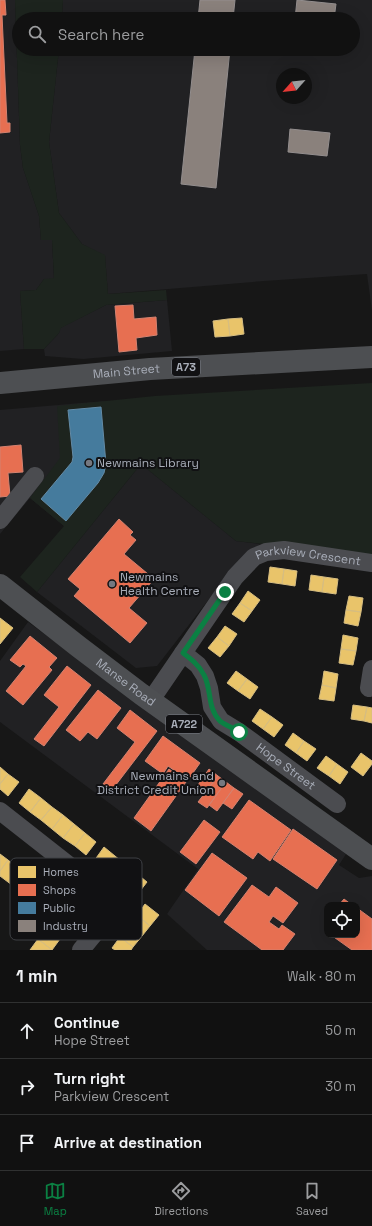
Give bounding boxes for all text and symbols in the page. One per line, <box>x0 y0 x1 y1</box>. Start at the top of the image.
search box <box>12 12 360 56</box>
icon: search <box>26 23 48 45</box>
text: Search here <box>58 25 144 44</box>
north arrow <box>276 68 312 104</box>
road number: A73 <box>172 358 200 376</box>
street label: Main Street <box>92 360 160 382</box>
place label: Newmains Library <box>97 455 199 471</box>
marker: Newmains Library <box>84 458 94 468</box>
street label: Parkview Crescent <box>253 542 362 569</box>
place label: Newmains Health Centre <box>120 569 200 599</box>
marker: Newmains Health Centre <box>107 579 117 589</box>
route end <box>216 583 234 601</box>
street label: Manse Road <box>93 655 159 710</box>
road number: A722 <box>166 715 202 733</box>
route start <box>230 723 248 741</box>
street label: Hope Street <box>253 739 319 794</box>
place label: Newmains and District Credit Union <box>97 768 214 798</box>
marker: Newmains and District Credit Union <box>217 778 227 788</box>
legend <box>10 858 142 940</box>
text: Homes <box>43 865 79 879</box>
text: Shops <box>43 883 76 897</box>
text: Public <box>43 901 75 915</box>
map controls <box>324 902 360 938</box>
button: locate <box>324 902 360 938</box>
text: Industry <box>43 919 88 933</box>
text: 1 min <box>16 965 58 987</box>
text: Walk · 80 m <box>287 968 356 985</box>
text: Continue <box>54 1013 120 1032</box>
icon: ahead <box>16 1020 38 1042</box>
text: 50 m <box>325 1022 356 1039</box>
text: Hope Street <box>54 1032 130 1049</box>
text: Turn right <box>54 1069 125 1088</box>
icon: right <box>16 1076 38 1098</box>
text: 30 m <box>325 1078 356 1095</box>
text: Parkview Crescent <box>54 1088 169 1105</box>
icon: arrive <box>16 1132 38 1154</box>
text: Arrive at destination <box>54 1133 202 1152</box>
tab: Map <box>44 1180 67 1218</box>
tab: Directions <box>154 1180 208 1218</box>
tab: Saved <box>296 1180 328 1218</box>

